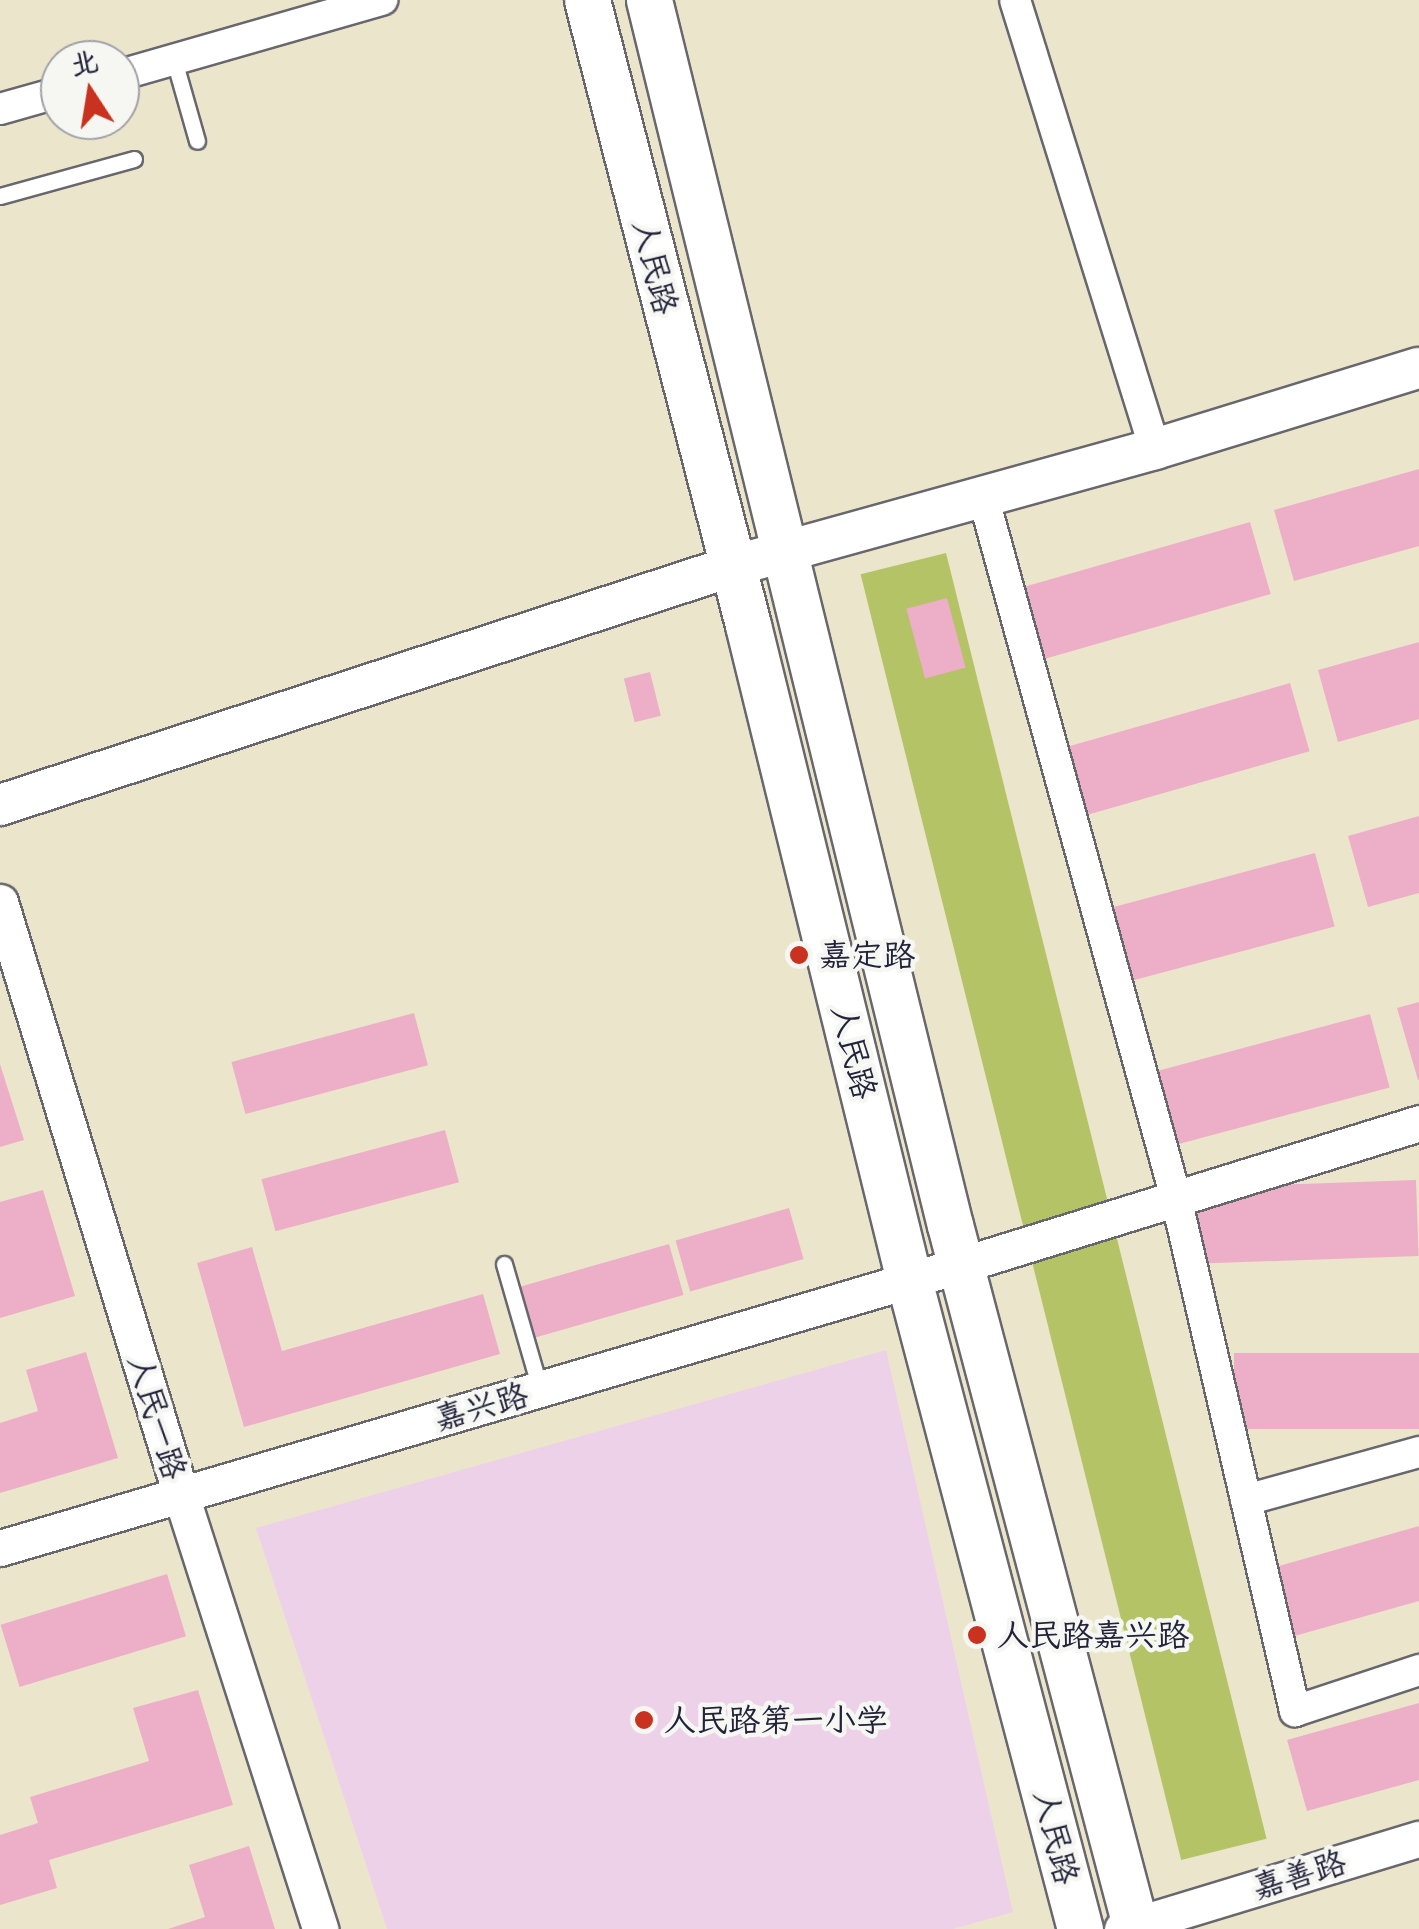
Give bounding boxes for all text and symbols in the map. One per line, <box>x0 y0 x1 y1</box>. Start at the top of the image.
north arrow <box>40 40 140 140</box>
text: 北 <box>67 41 102 84</box>
street label: 人民路 <box>625 216 685 318</box>
place label: 嘉定路 <box>819 936 915 974</box>
marker: 嘉定路 <box>788 944 810 966</box>
street label: 人民路 <box>824 1001 884 1103</box>
street label: 人民一路 <box>120 1350 194 1484</box>
street label: 嘉兴路 <box>430 1375 532 1439</box>
place label: 人民路嘉兴路 <box>997 1616 1189 1654</box>
marker: 人民路嘉兴路 <box>966 1624 988 1646</box>
place label: 人民路第一小学 <box>664 1701 888 1739</box>
marker: 人民路第一小学 <box>633 1709 655 1731</box>
street label: 人民路 <box>1026 1786 1086 1888</box>
street label: 嘉善路 <box>1247 1843 1351 1907</box>

